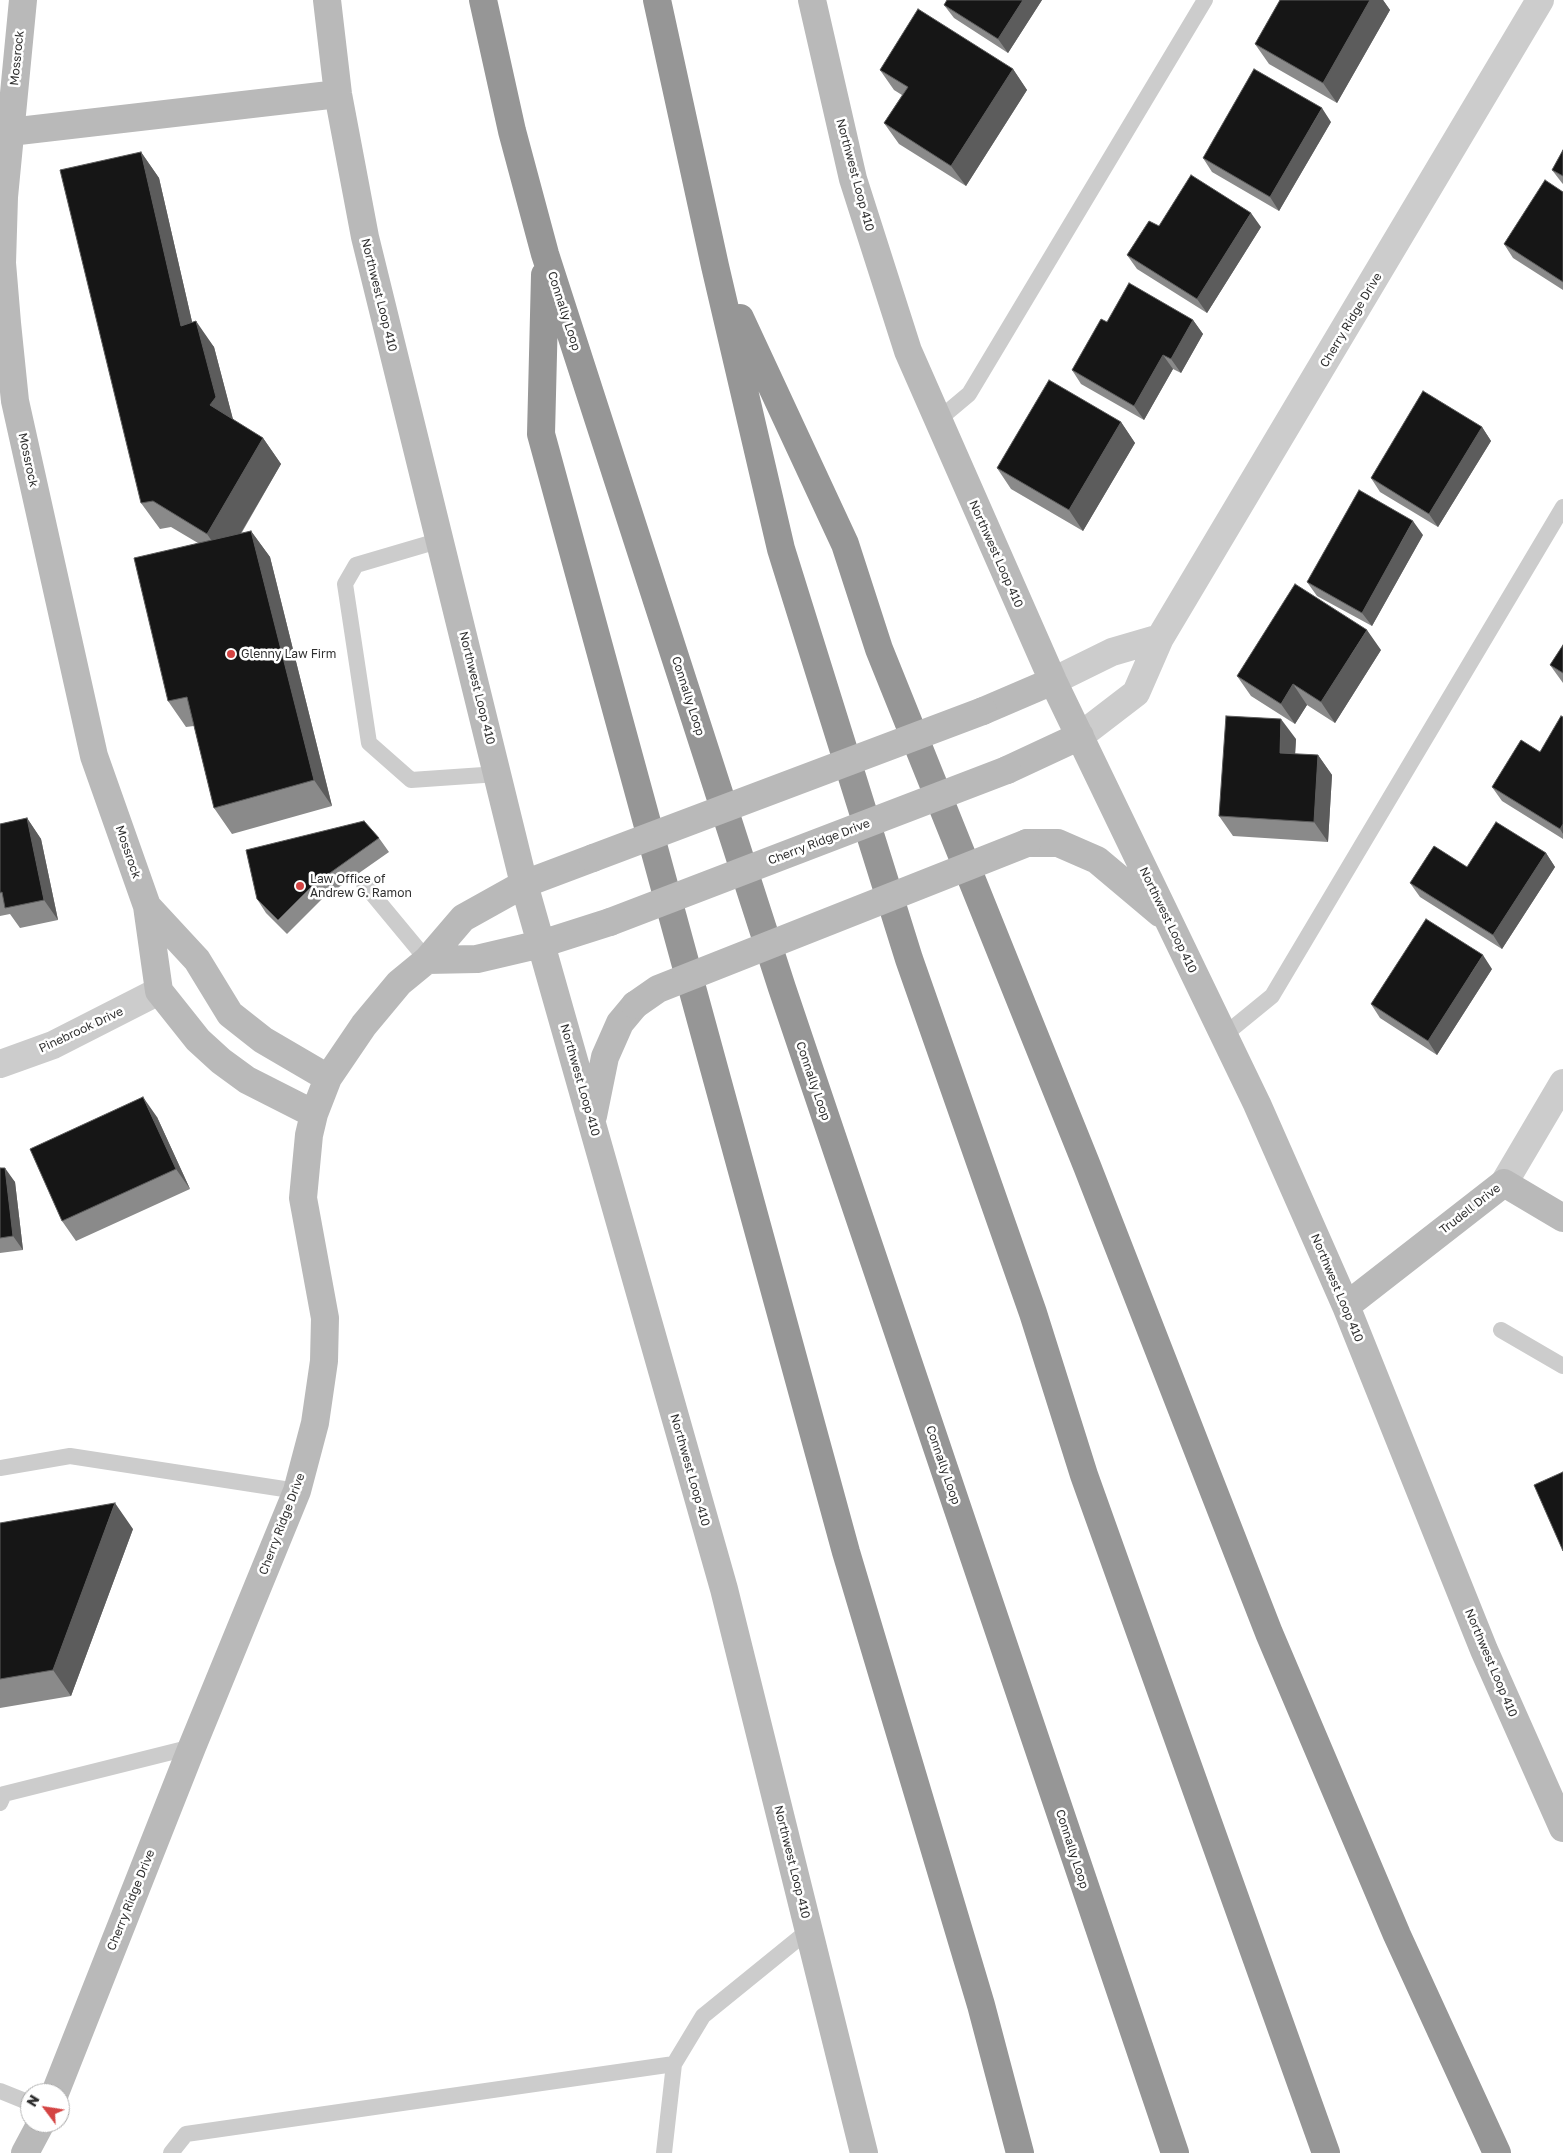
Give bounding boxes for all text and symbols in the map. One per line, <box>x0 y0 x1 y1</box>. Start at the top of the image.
street label: Mossrock <box>7 30 27 86</box>
street label: Northwest Loop 410 <box>833 117 877 233</box>
street label: Northwest Loop 410 <box>358 237 400 353</box>
street label: Connally Loop <box>544 270 584 352</box>
street label: Cherry Ridge Drive <box>1317 270 1385 370</box>
street label: Mossrock <box>15 431 41 489</box>
street label: Northwest Loop 410 <box>966 498 1026 610</box>
street label: Northwest Loop 410 <box>456 630 498 746</box>
place label: Glenny Law Firm <box>241 647 336 661</box>
marker: Glenny Law Firm <box>225 648 237 660</box>
street label: Connally Loop <box>668 655 708 737</box>
street label: Cherry Ridge Drive <box>766 816 872 868</box>
street label: Mossrock <box>112 824 144 880</box>
street label: Northwest Loop 410 <box>1136 865 1200 975</box>
place label: Law Office of Andrew G. Ramon <box>310 872 412 900</box>
marker: Law Office of Andrew G. Ramon <box>294 880 306 892</box>
street label: Pinebrook Drive <box>37 1004 125 1056</box>
street label: Northwest Loop 410 <box>557 1022 603 1138</box>
street label: Connally Loop <box>793 1040 833 1122</box>
street label: Trudell Drive <box>1437 1181 1503 1237</box>
street label: Northwest Loop 410 <box>1308 1232 1366 1344</box>
street label: Northwest Loop 410 <box>667 1412 713 1528</box>
street label: Connally Loop <box>923 1424 963 1506</box>
street label: Cherry Ridge Drive <box>256 1471 308 1577</box>
street label: Northwest Loop 410 <box>1462 1607 1520 1719</box>
street label: Northwest Loop 410 <box>771 1804 813 1920</box>
street label: Connally Loop <box>1052 1808 1092 1890</box>
street label: Cherry Ridge Drive <box>104 1847 158 1953</box>
north arrow <box>20 2083 70 2133</box>
text: N <box>23 2092 43 2109</box>

